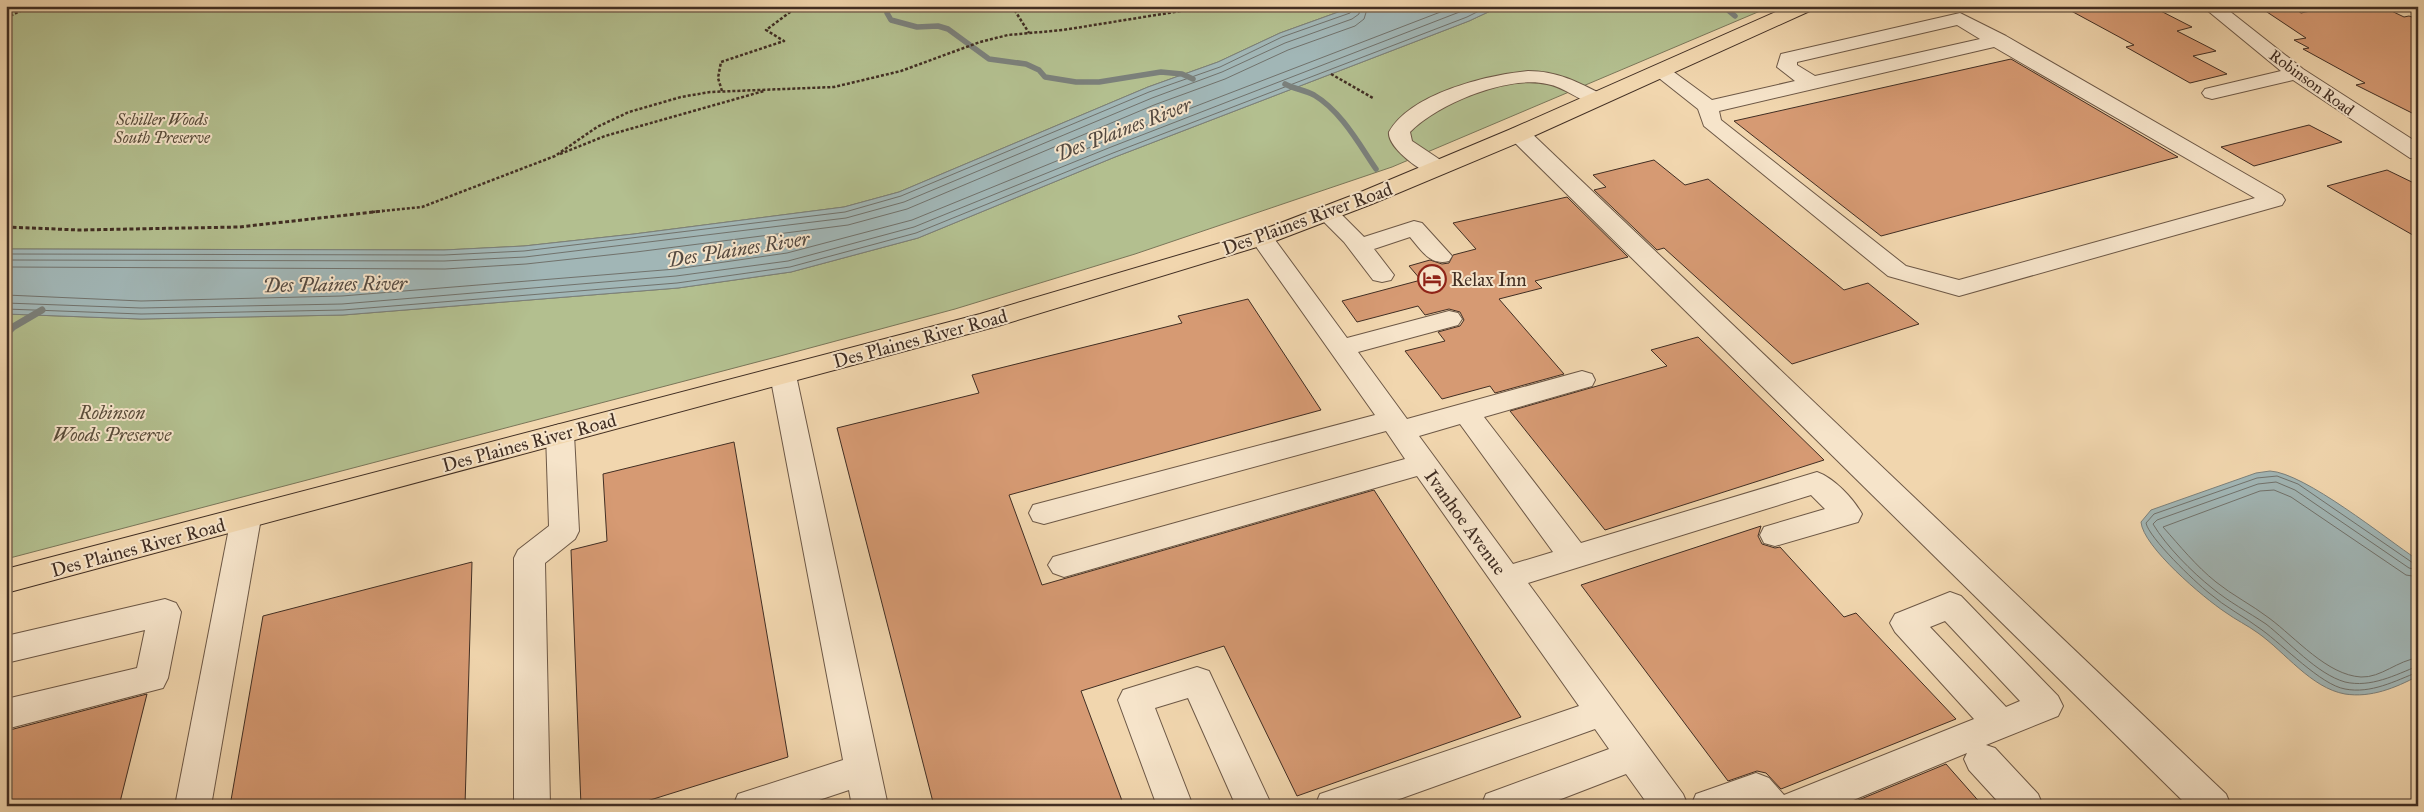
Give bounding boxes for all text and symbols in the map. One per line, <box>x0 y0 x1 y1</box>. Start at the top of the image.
street label: Robinson Road <box>2266 45 2358 120</box>
water label: Des Plaines River <box>1051 91 1196 166</box>
park label: Schiller Woods South Preserve <box>113 110 211 147</box>
street label: Des Plaines River Road <box>1219 177 1396 260</box>
water label: Des Plaines River <box>665 226 813 272</box>
hotel icon: Relax Inn <box>1417 264 1447 294</box>
place label: Relax Inn <box>1451 268 1527 291</box>
water label: Des Plaines River <box>263 271 409 297</box>
street label: Des Plaines River Road <box>831 304 1010 373</box>
park label: Robinson Woods Preserve <box>53 401 172 446</box>
street label: Des Plaines River Road <box>440 408 619 477</box>
street label: Ivanhoe Avenue <box>1420 465 1511 579</box>
street label: Des Plaines River Road <box>49 513 228 582</box>

